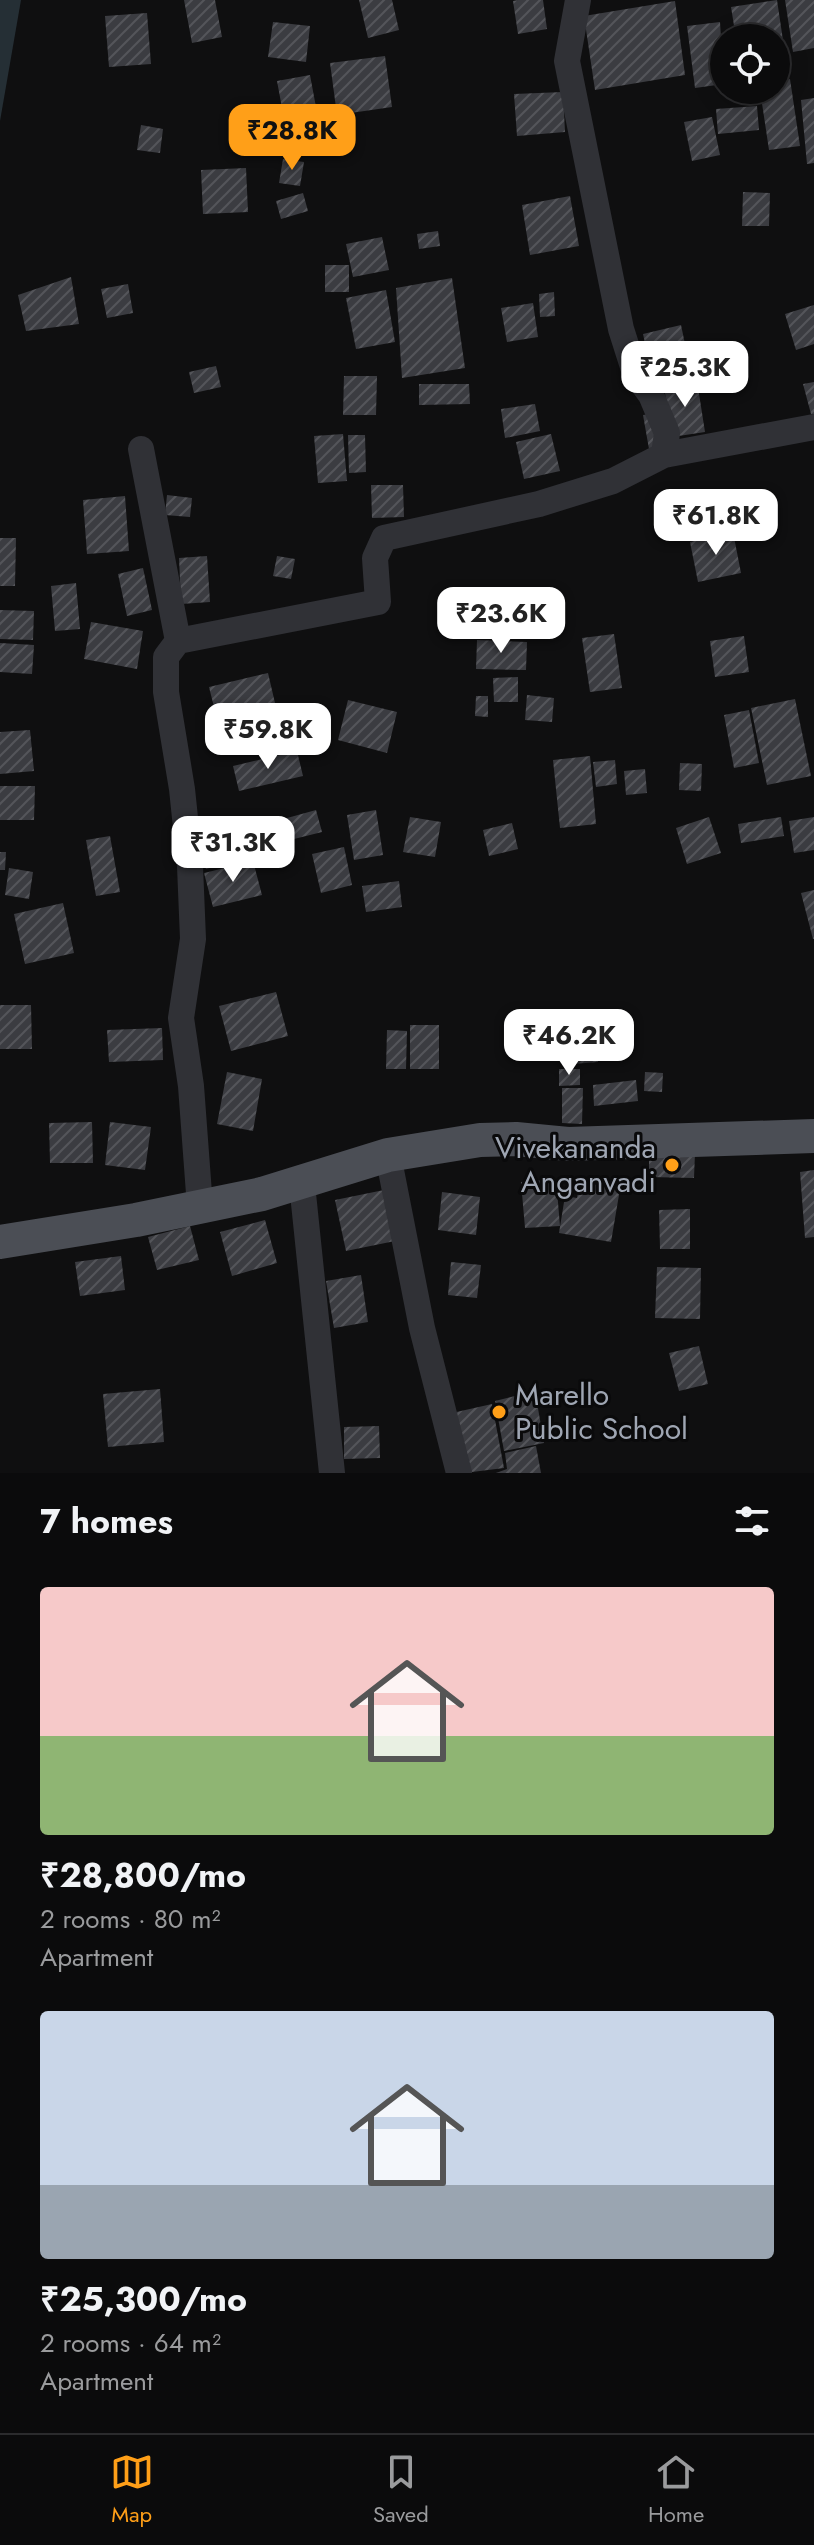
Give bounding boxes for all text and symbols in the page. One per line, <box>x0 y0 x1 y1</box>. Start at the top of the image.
map controls <box>710 24 790 104</box>
button: locate <box>710 24 790 104</box>
pin: ₹28.8K <box>227 104 357 172</box>
text: ₹28.8K <box>247 111 337 149</box>
pin: ₹25.3K <box>620 341 750 409</box>
text: ₹25.3K <box>639 348 731 386</box>
pin: ₹61.8K <box>651 489 781 557</box>
text: ₹61.8K <box>672 496 760 534</box>
pin: ₹23.6K <box>436 587 566 655</box>
text: ₹23.6K <box>455 594 547 632</box>
pin: ₹59.8K <box>203 703 333 771</box>
text: ₹59.8K <box>223 710 313 748</box>
pin: ₹31.3K <box>168 816 298 884</box>
text: ₹31.3K <box>190 823 276 861</box>
pin: ₹46.2K <box>504 1009 634 1077</box>
text: ₹46.2K <box>522 1016 616 1054</box>
place label: Vivekananda Anganvadi <box>495 1126 656 1203</box>
marker: Vivekananda Anganvadi <box>663 1156 681 1174</box>
place label: Marello Public School <box>515 1373 688 1450</box>
marker: Marello Public School <box>490 1403 508 1421</box>
text: 7 homes <box>40 1497 173 1546</box>
icon: filters <box>730 1499 774 1543</box>
icon: home <box>335 1639 479 1783</box>
text: ₹28,800/mo <box>40 1851 246 1900</box>
text: 2 rooms · 80 m² <box>40 1900 221 1938</box>
text: Apartment <box>40 1938 153 1976</box>
icon: home <box>335 2063 479 2207</box>
text: ₹25,300/mo <box>40 2275 247 2324</box>
text: 2 rooms · 64 m² <box>40 2324 221 2362</box>
text: Apartment <box>40 2362 153 2400</box>
tab: Map <box>110 2450 154 2530</box>
tab: Saved <box>373 2450 429 2530</box>
tab: Home <box>648 2450 704 2530</box>

